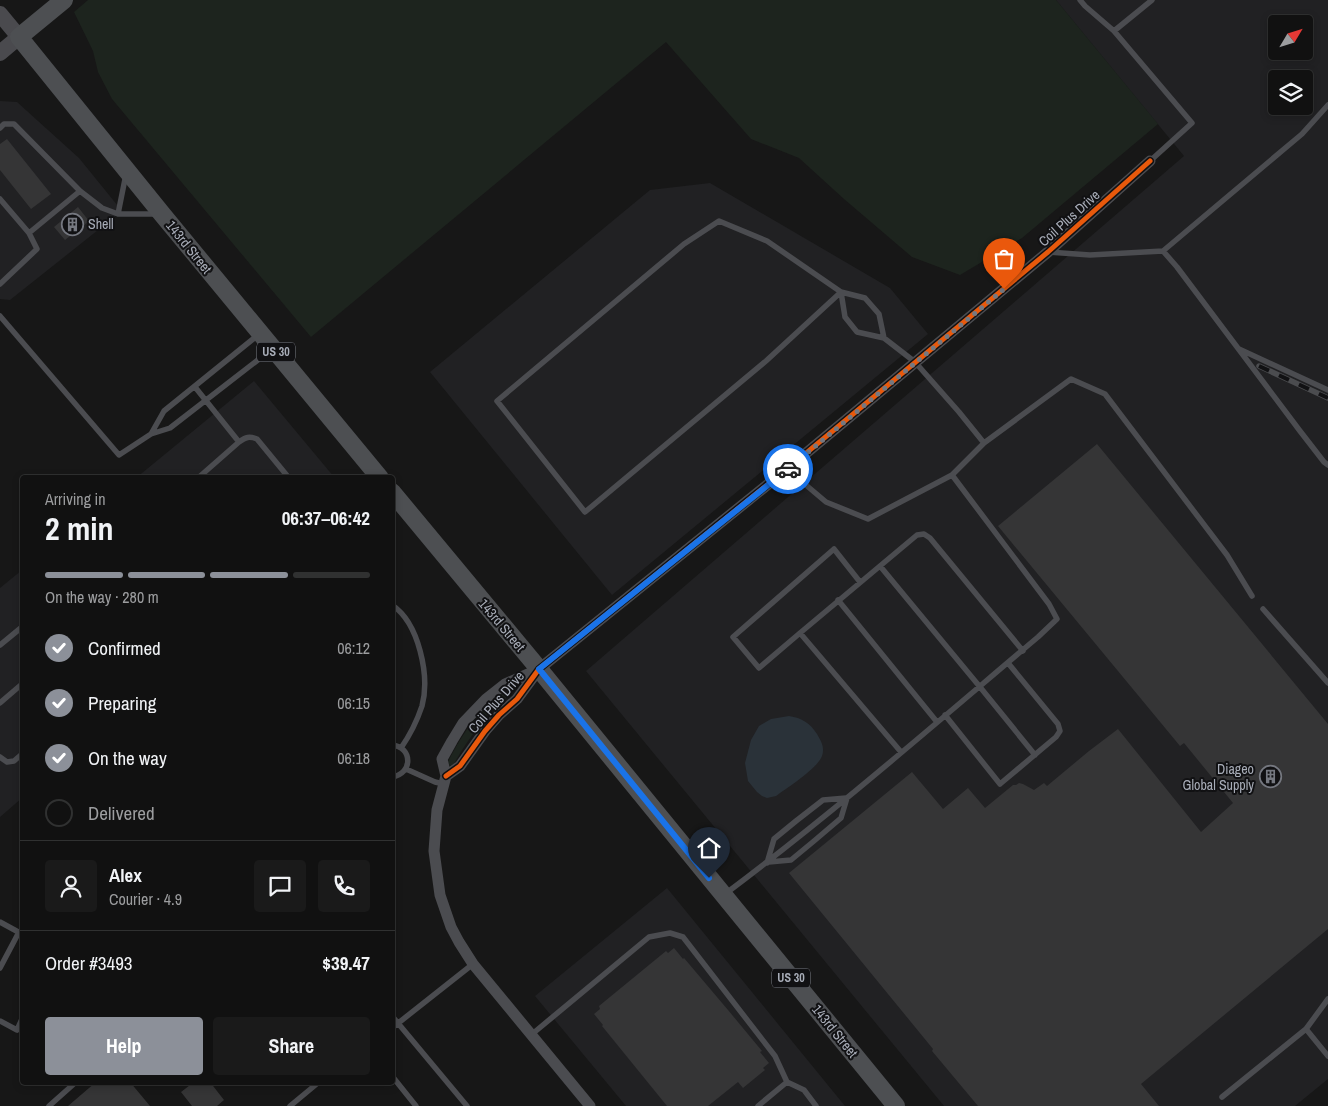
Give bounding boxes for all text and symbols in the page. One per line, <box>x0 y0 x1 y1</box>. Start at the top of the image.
north arrow <box>1268 15 1312 60</box>
map controls <box>1268 15 1313 115</box>
button: layers <box>1268 70 1313 115</box>
street label: Coil Plus Drive <box>1035 186 1103 250</box>
building icon: Shell <box>60 212 84 236</box>
place label: Shell <box>88 215 114 233</box>
street label: 143rd Street <box>162 217 216 277</box>
pin <box>983 238 1025 289</box>
icon: bag <box>990 245 1018 273</box>
road number: US 30 <box>257 342 295 362</box>
courier <box>763 444 813 494</box>
icon: car <box>774 455 802 483</box>
text: Arriving in <box>45 488 106 510</box>
text: 06:37–06:42 <box>282 505 370 531</box>
text: 2 min <box>45 507 114 550</box>
text: On the way · 280 m <box>45 586 159 608</box>
street label: 143rd Street <box>475 595 529 655</box>
icon: check <box>45 634 73 662</box>
text: Confirmed <box>88 635 161 661</box>
text: 06:12 <box>337 637 370 659</box>
street label: Coil Plus Drive <box>464 667 528 737</box>
icon: check <box>45 689 73 717</box>
text: Preparing <box>88 690 156 716</box>
text: 06:15 <box>337 692 370 714</box>
icon: check <box>45 744 73 772</box>
text: On the way <box>88 745 167 771</box>
text: 06:18 <box>337 747 370 769</box>
place label: Diageo Global Supply <box>1183 760 1254 794</box>
building icon: Diageo Global Supply <box>1258 765 1282 789</box>
text: Delivered <box>88 800 155 826</box>
pin <box>688 827 730 878</box>
icon: home <box>695 834 723 862</box>
button: person <box>45 860 97 912</box>
button: chat <box>254 860 306 912</box>
button: phone <box>318 860 370 912</box>
text: Alex <box>109 862 142 888</box>
text: Courier · 4.9 <box>109 888 182 910</box>
text: Order #3493 <box>45 950 132 976</box>
text: $39.47 <box>322 950 370 976</box>
road number: US 30 <box>772 968 810 988</box>
street label: 143rd Street <box>808 1001 862 1061</box>
button: Help <box>45 1017 203 1075</box>
button: Share <box>213 1017 370 1075</box>

